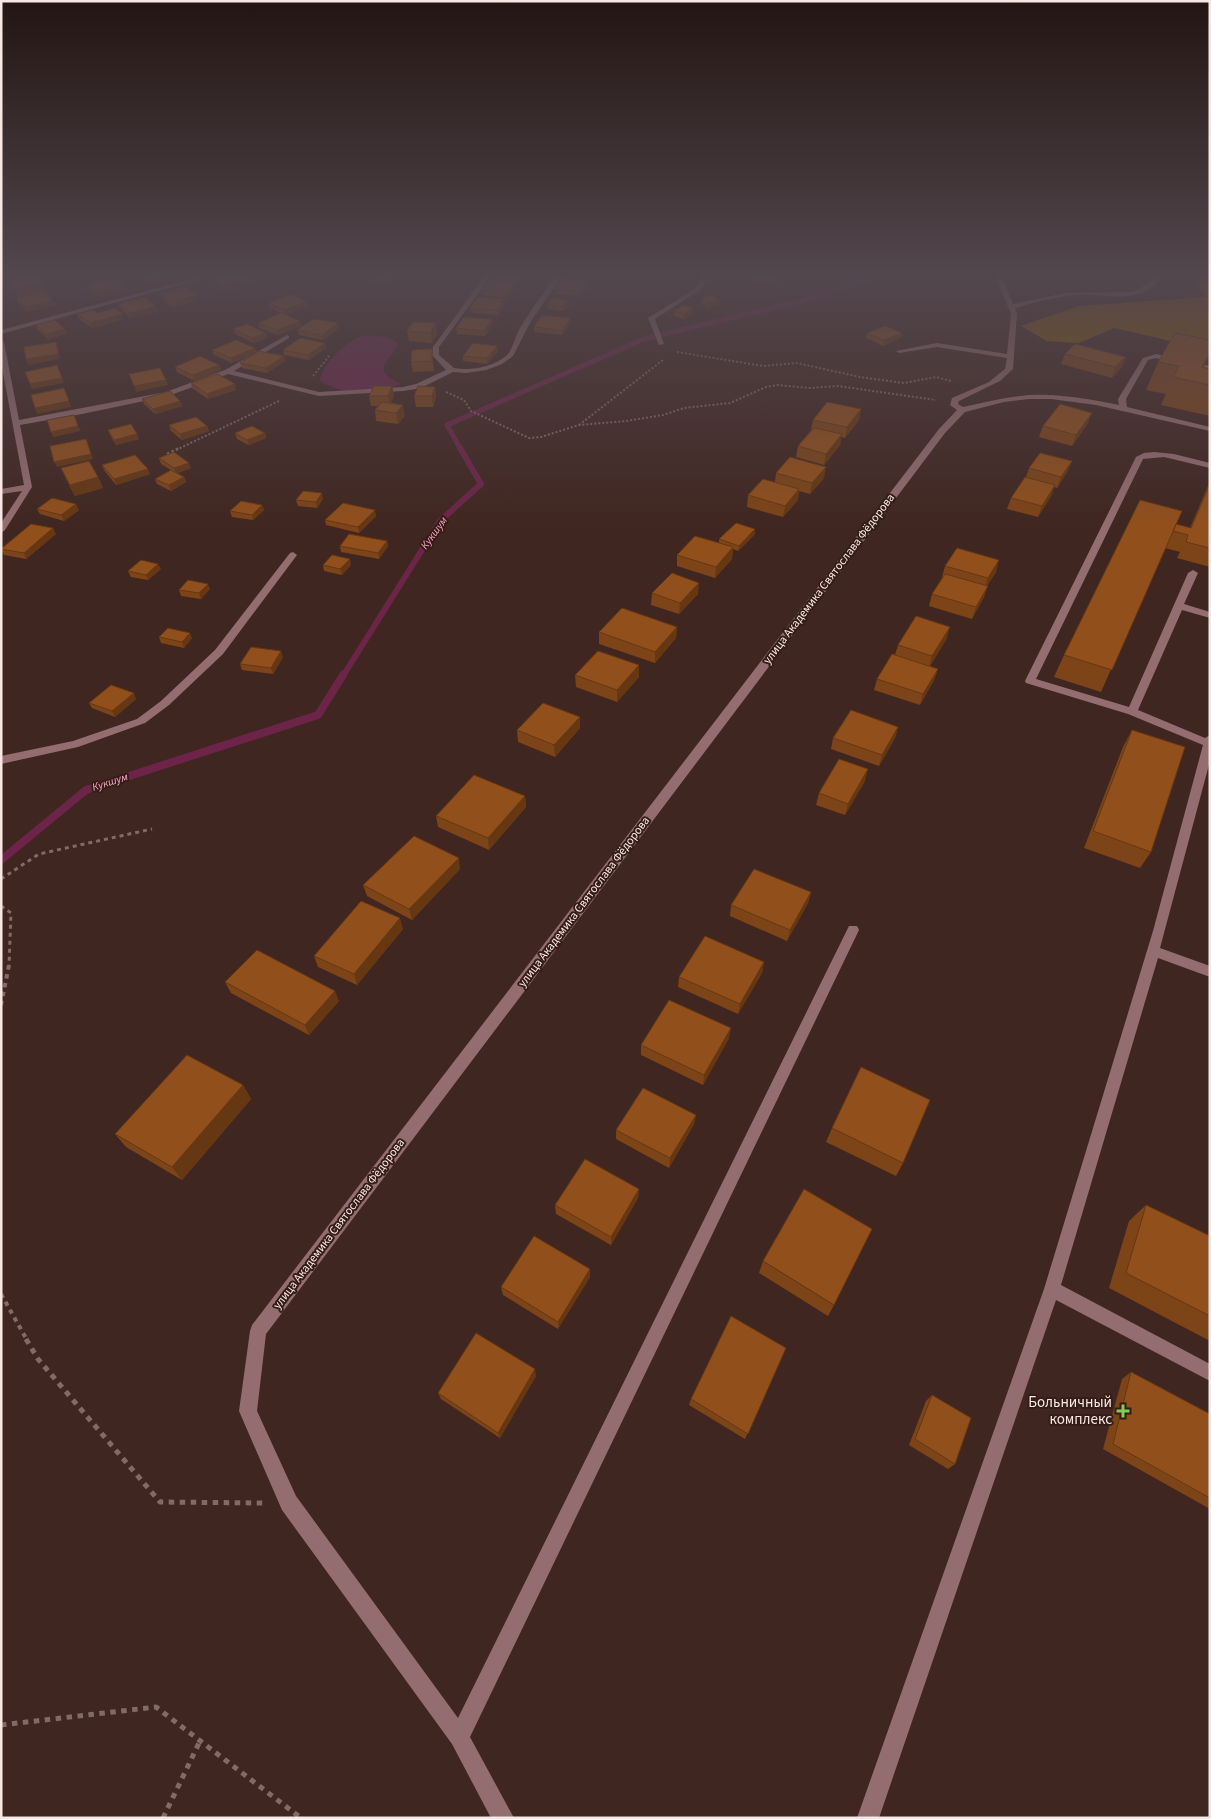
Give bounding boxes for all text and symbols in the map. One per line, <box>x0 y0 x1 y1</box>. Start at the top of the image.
street label: улица Академика Святослава Фёдорова <box>759 490 899 668</box>
water label: Кукшум <box>417 514 451 552</box>
water label: Кукшум <box>90 769 130 795</box>
street label: улица Академика Святослава Фёдорова <box>514 813 654 991</box>
street label: улица Академика Святослава Фёдорова <box>269 1135 409 1313</box>
place label: Больничный комплекс <box>1028 1392 1112 1430</box>
marker: Больничный комплекс <box>1116 1404 1130 1418</box>

